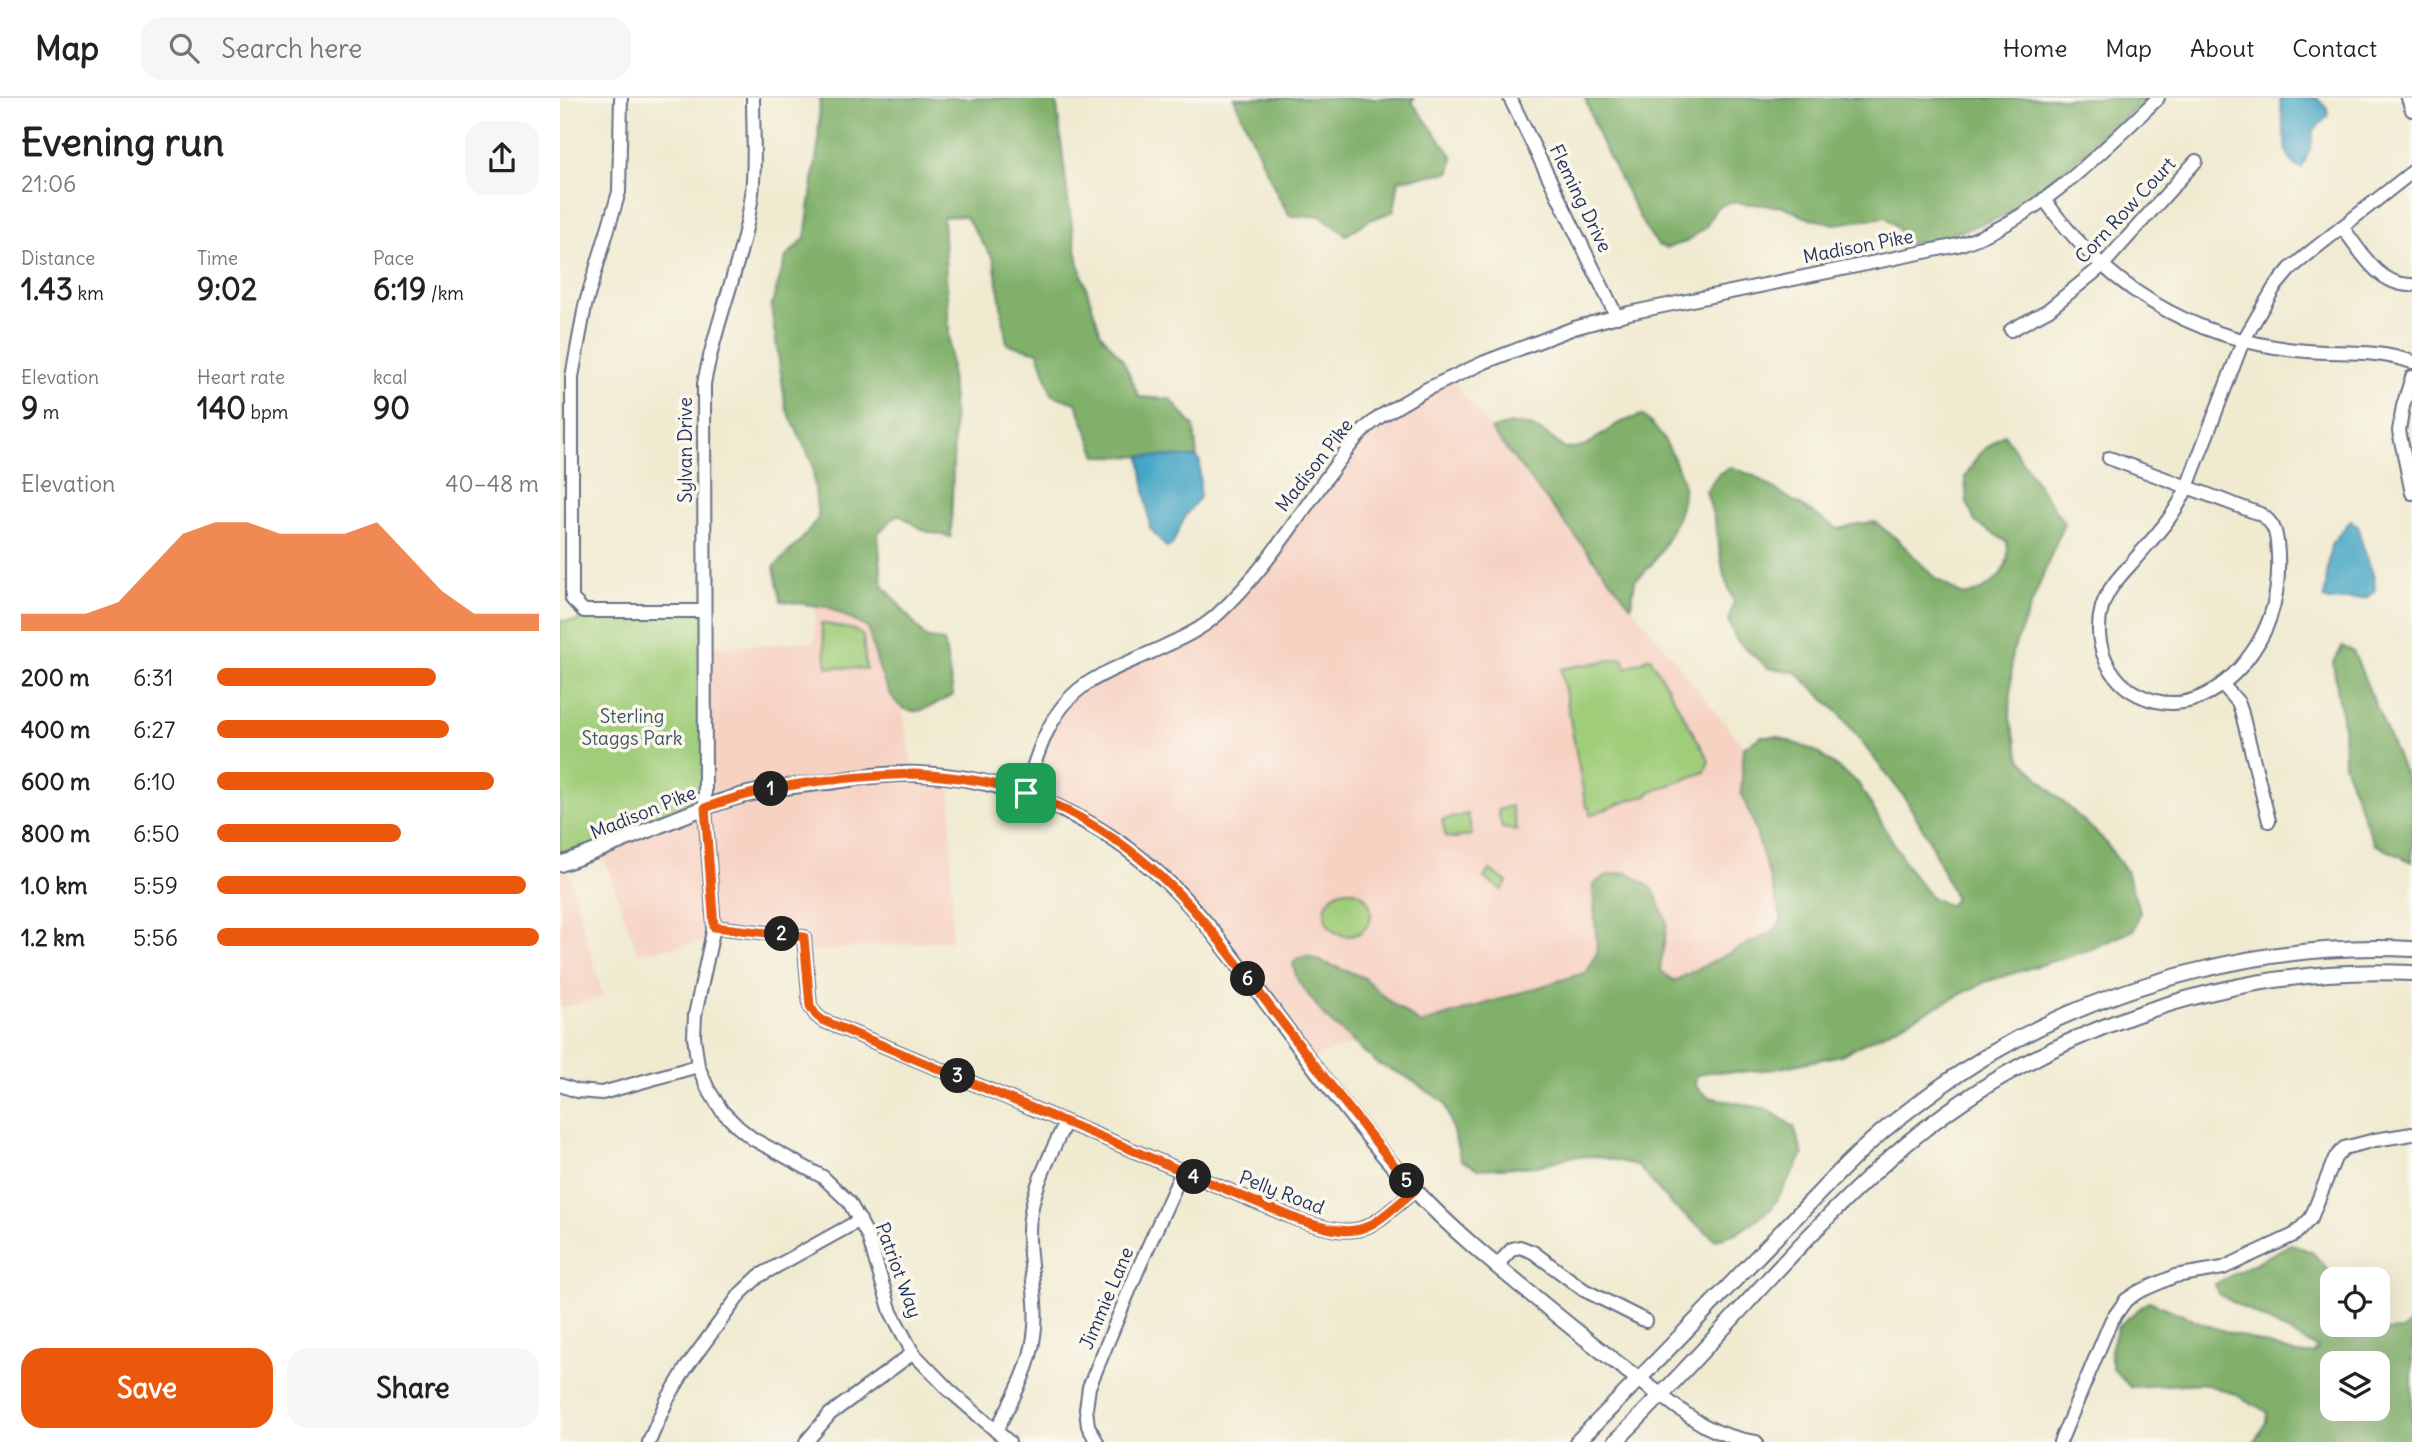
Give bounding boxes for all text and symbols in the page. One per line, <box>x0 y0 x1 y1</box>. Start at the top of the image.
search box <box>141 17 631 80</box>
text: Map <box>35 27 99 69</box>
icon: search <box>165 29 203 67</box>
text: Search here <box>221 32 362 65</box>
text: Home <box>2003 33 2067 63</box>
text: Map <box>2105 33 2152 63</box>
text: About <box>2190 33 2254 63</box>
text: Contact <box>2292 33 2377 63</box>
text: Evening run <box>21 119 224 166</box>
button: share <box>465 121 539 195</box>
street label: Fleming Drive <box>1545 140 1617 256</box>
street label: Corn Row Court <box>2070 152 2180 268</box>
text: 21:06 <box>21 169 76 198</box>
street label: Madison Pike <box>1801 224 1915 268</box>
text: Distance <box>21 246 95 270</box>
text: Time <box>197 246 238 270</box>
text: Pace <box>373 246 414 270</box>
text: 1.43 <box>21 270 73 308</box>
text: 9:02 <box>197 270 257 308</box>
text: 6:19 <box>373 270 426 308</box>
text: km <box>73 281 104 305</box>
text: /km <box>426 281 464 305</box>
text: Elevation <box>21 365 99 389</box>
text: Heart rate <box>197 365 285 389</box>
text: kcal <box>373 365 407 389</box>
text: 9 <box>21 389 38 427</box>
text: 140 <box>197 389 246 427</box>
text: 90 <box>373 389 410 427</box>
street label: Sylvan Drive <box>673 397 697 503</box>
text: m <box>38 400 59 424</box>
text: bpm <box>246 400 289 424</box>
street label: Madison Pike <box>1270 414 1358 516</box>
text: Elevation <box>21 469 115 498</box>
text: 40–48 m <box>445 469 539 498</box>
text: 200 m <box>21 663 90 692</box>
text: 6:31 <box>133 663 173 692</box>
park label: Sterling Staggs Park <box>581 704 683 750</box>
text: 400 m <box>21 715 90 744</box>
text: 6:27 <box>133 715 175 744</box>
pin <box>996 763 1056 823</box>
text: 600 m <box>21 767 90 796</box>
text: 6:10 <box>133 767 176 796</box>
pin: 1 <box>754 772 788 806</box>
icon: arrive <box>1007 774 1045 812</box>
text: 1 <box>767 776 774 800</box>
street label: Madison Pike <box>587 780 699 844</box>
text: 800 m <box>21 819 90 848</box>
text: 6:50 <box>133 819 180 848</box>
text: 1.0 km <box>21 871 87 900</box>
text: 5:59 <box>133 871 178 900</box>
pin: 2 <box>764 916 800 952</box>
text: 2 <box>776 921 787 945</box>
text: 1.2 km <box>21 923 85 952</box>
text: 5:56 <box>133 923 178 952</box>
pin: 6 <box>1230 962 1266 996</box>
text: 6 <box>1242 966 1253 990</box>
pin: 3 <box>940 1058 976 1094</box>
text: 3 <box>952 1063 963 1087</box>
pin: 4 <box>1176 1160 1212 1194</box>
text: 4 <box>1188 1164 1199 1188</box>
pin: 5 <box>1390 1164 1424 1198</box>
street label: Pelly Road <box>1236 1165 1328 1219</box>
text: 5 <box>1401 1168 1412 1192</box>
street label: Patriot Way <box>871 1219 927 1321</box>
street label: Jimmie Lane <box>1074 1243 1138 1353</box>
map controls <box>2320 1267 2390 1421</box>
button: locate <box>2320 1267 2390 1337</box>
button: Save <box>21 1348 273 1428</box>
button: Share <box>287 1348 539 1428</box>
button: layers <box>2320 1351 2390 1421</box>

